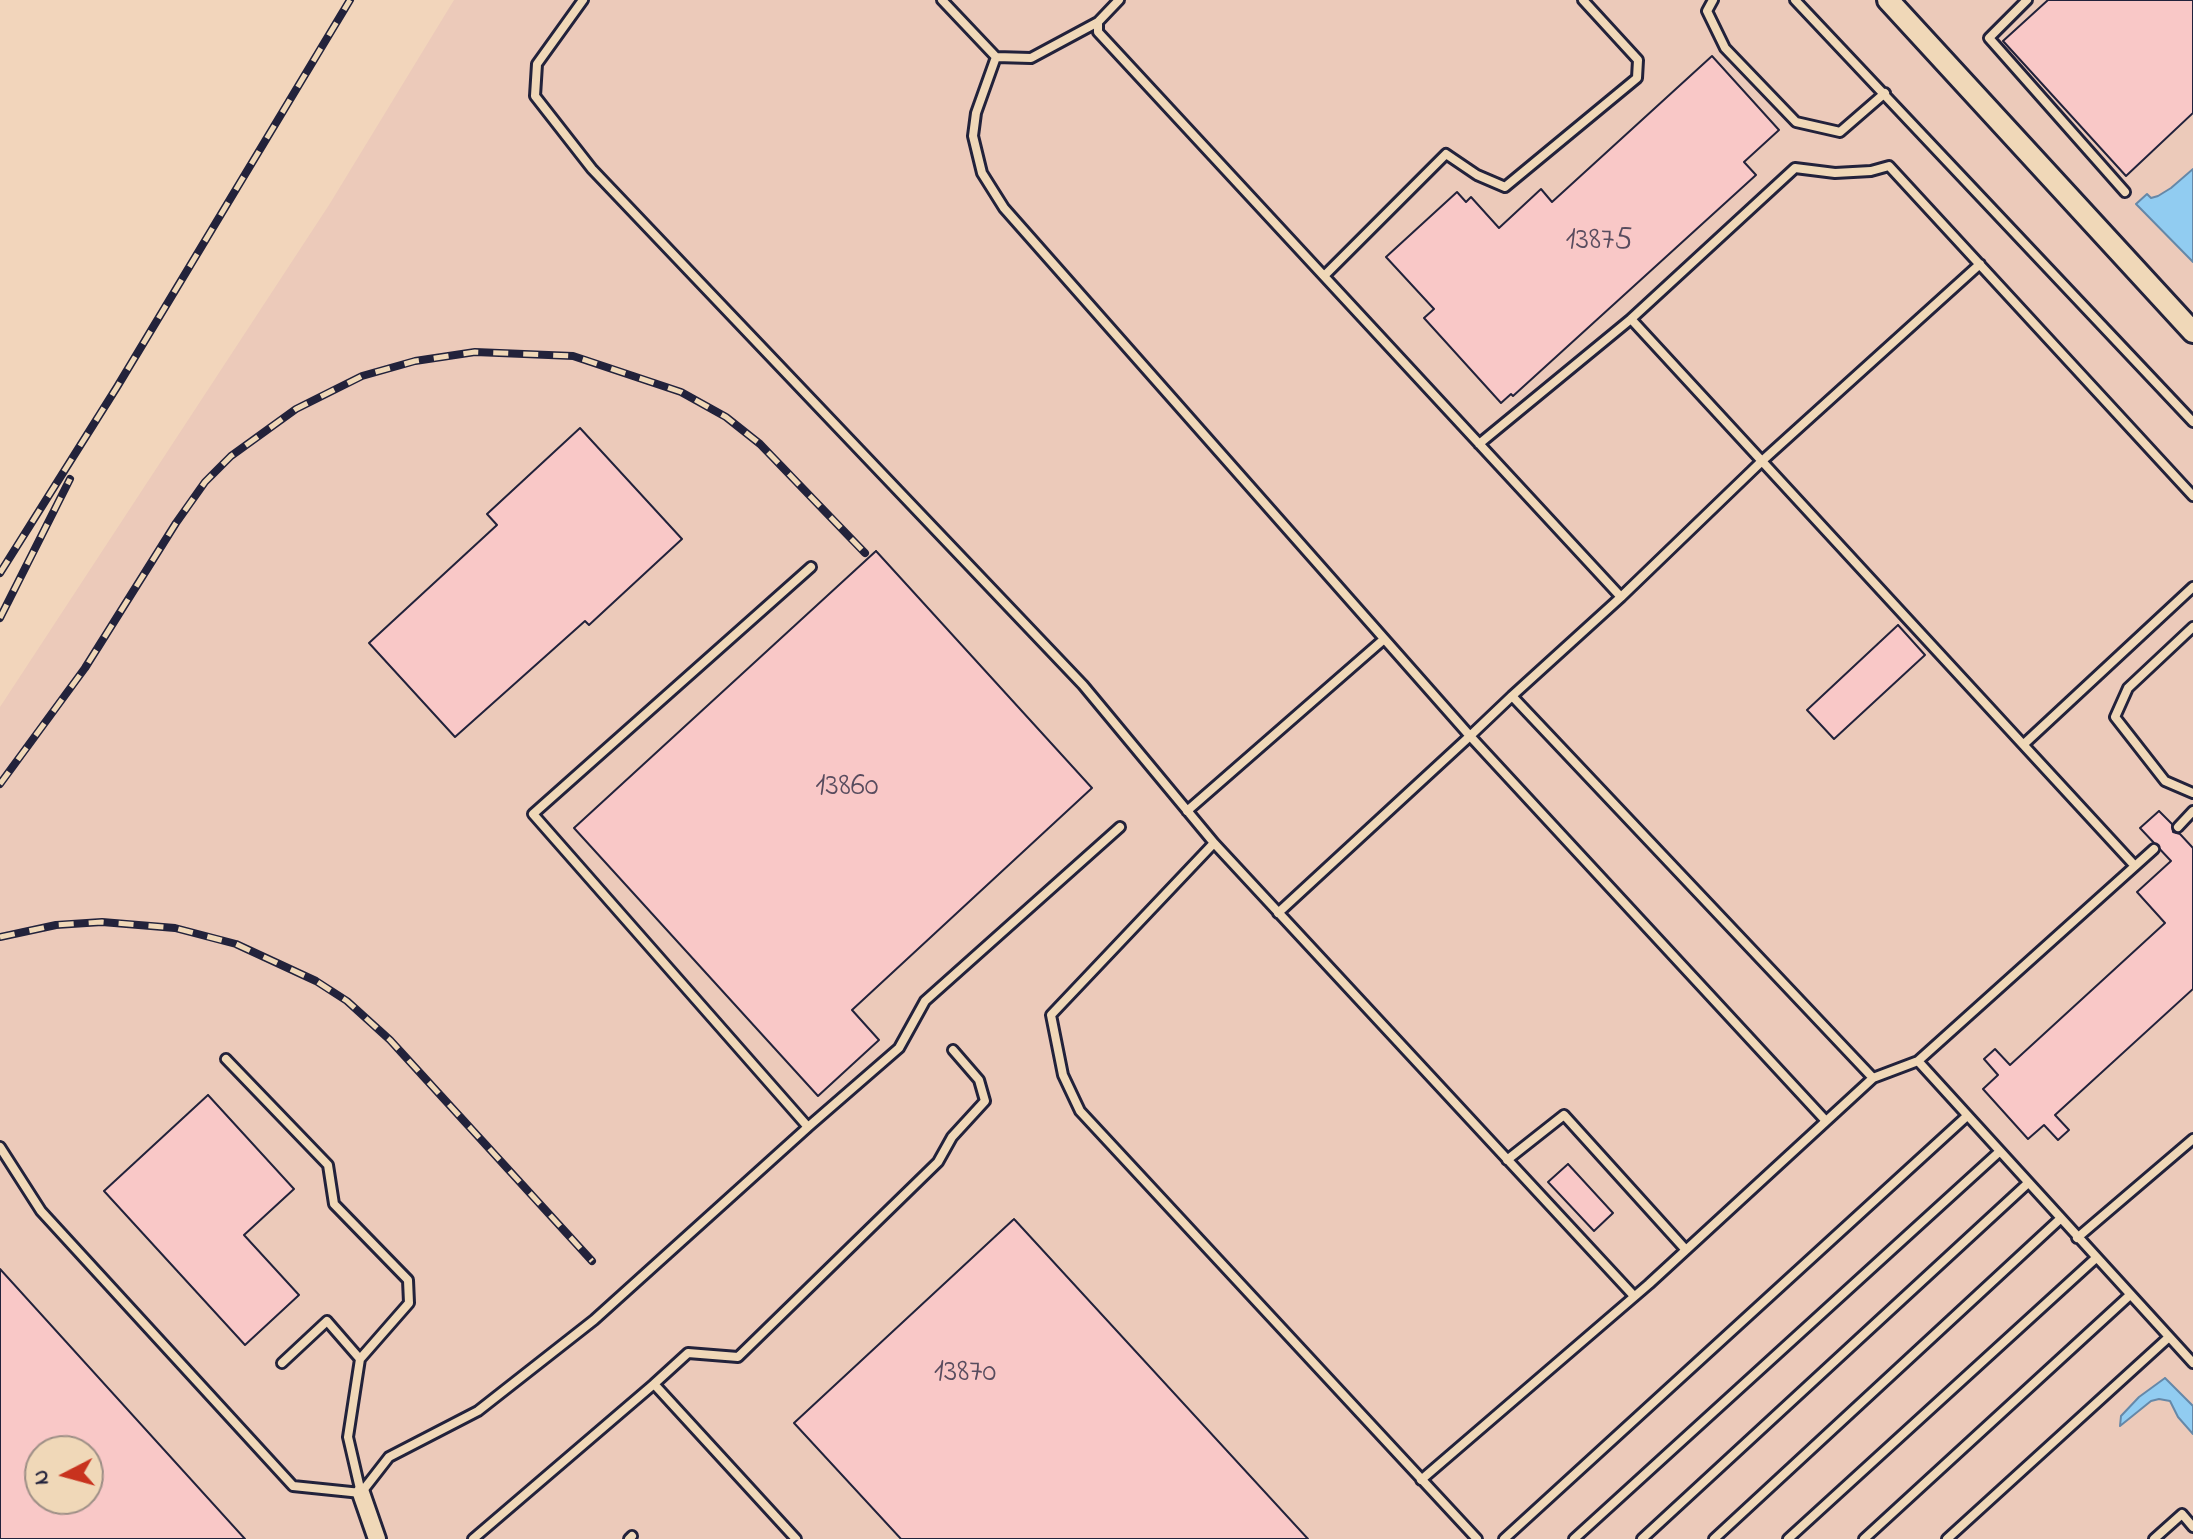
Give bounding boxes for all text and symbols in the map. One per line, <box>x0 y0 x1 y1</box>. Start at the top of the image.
house number: 13875 <box>1566 224 1632 262</box>
house number: 13860 <box>815 770 879 808</box>
house number: 13870 <box>934 1356 996 1394</box>
north arrow <box>24 1435 104 1515</box>
text: N <box>25 1468 59 1486</box>

